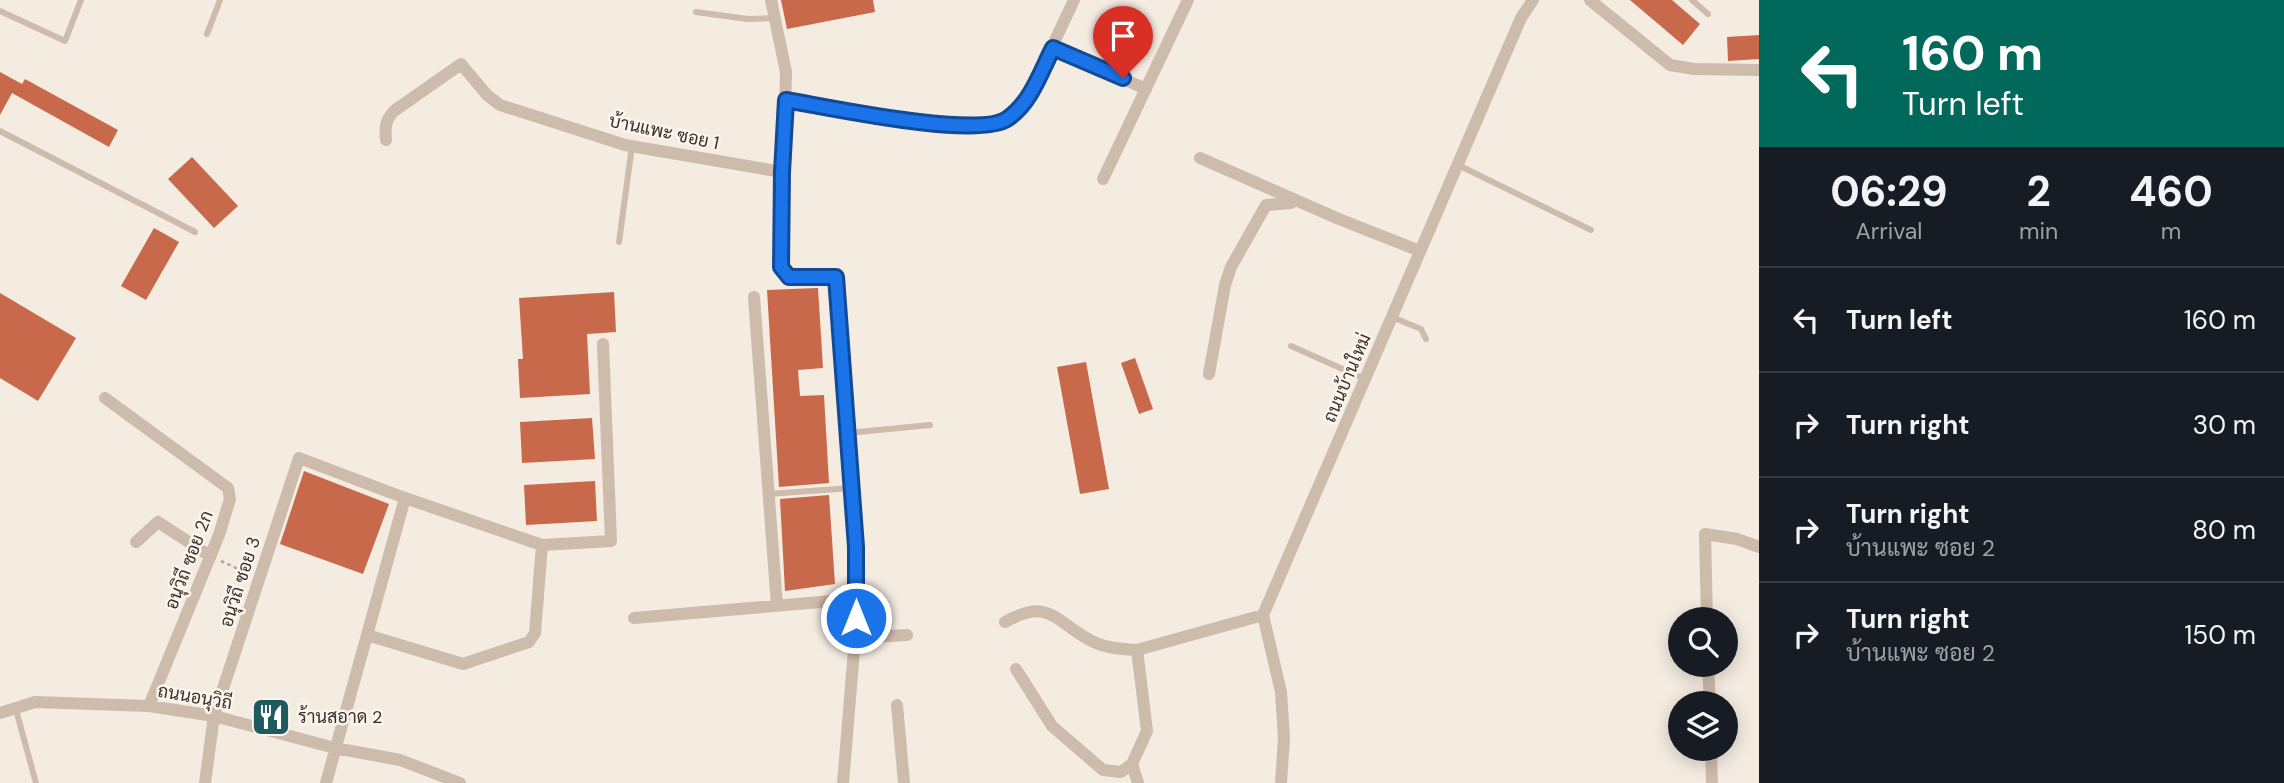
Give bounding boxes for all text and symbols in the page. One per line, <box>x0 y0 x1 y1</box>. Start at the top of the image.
pin <box>1093 6 1153 78</box>
icon: arrive <box>1104 17 1142 55</box>
text: 160 m <box>1902 21 2043 85</box>
icon: left <box>1787 28 1878 119</box>
text: Turn left <box>1902 83 2024 125</box>
street label: บ้านแพะ ซอย 1 <box>607 109 721 155</box>
text: 06:29 <box>1830 164 1948 219</box>
text: 2 <box>2026 164 2051 219</box>
text: 460 <box>2129 164 2213 219</box>
text: Arrival <box>1855 216 1922 246</box>
text: min <box>2019 216 2058 246</box>
text: m <box>2161 216 2181 246</box>
icon: left <box>1787 301 1825 339</box>
text: Turn left <box>1846 303 1953 337</box>
text: 160 m <box>2184 303 2256 337</box>
street label: ถนนบ้านใหม่ <box>1317 329 1377 426</box>
icon: right <box>1787 406 1825 444</box>
text: Turn right <box>1846 408 1970 442</box>
text: 30 m <box>2193 408 2256 442</box>
text: Turn right <box>1846 497 1970 531</box>
street label: อนุวิถี ซอย 2ก <box>158 507 219 613</box>
icon: right <box>1787 511 1825 549</box>
text: 80 m <box>2192 513 2256 547</box>
street label: อนุวิถี ซอย 3 <box>213 533 266 630</box>
text: บ้านแพะ ซอย 2 <box>1846 533 1995 563</box>
position arrow <box>819 581 893 655</box>
text: Turn right <box>1846 602 1970 636</box>
map controls <box>1668 607 1738 761</box>
button: search <box>1668 607 1738 677</box>
icon: right <box>1787 616 1825 654</box>
text: 150 m <box>2184 618 2256 652</box>
text: บ้านแพะ ซอย 2 <box>1846 638 1995 668</box>
street label: ถนนอนุวิถี <box>156 678 234 715</box>
button: layers <box>1668 691 1738 761</box>
restaurant icon: ร้านสอาด 2 <box>250 696 292 738</box>
place label: ร้านสอาด 2 <box>298 705 382 729</box>

